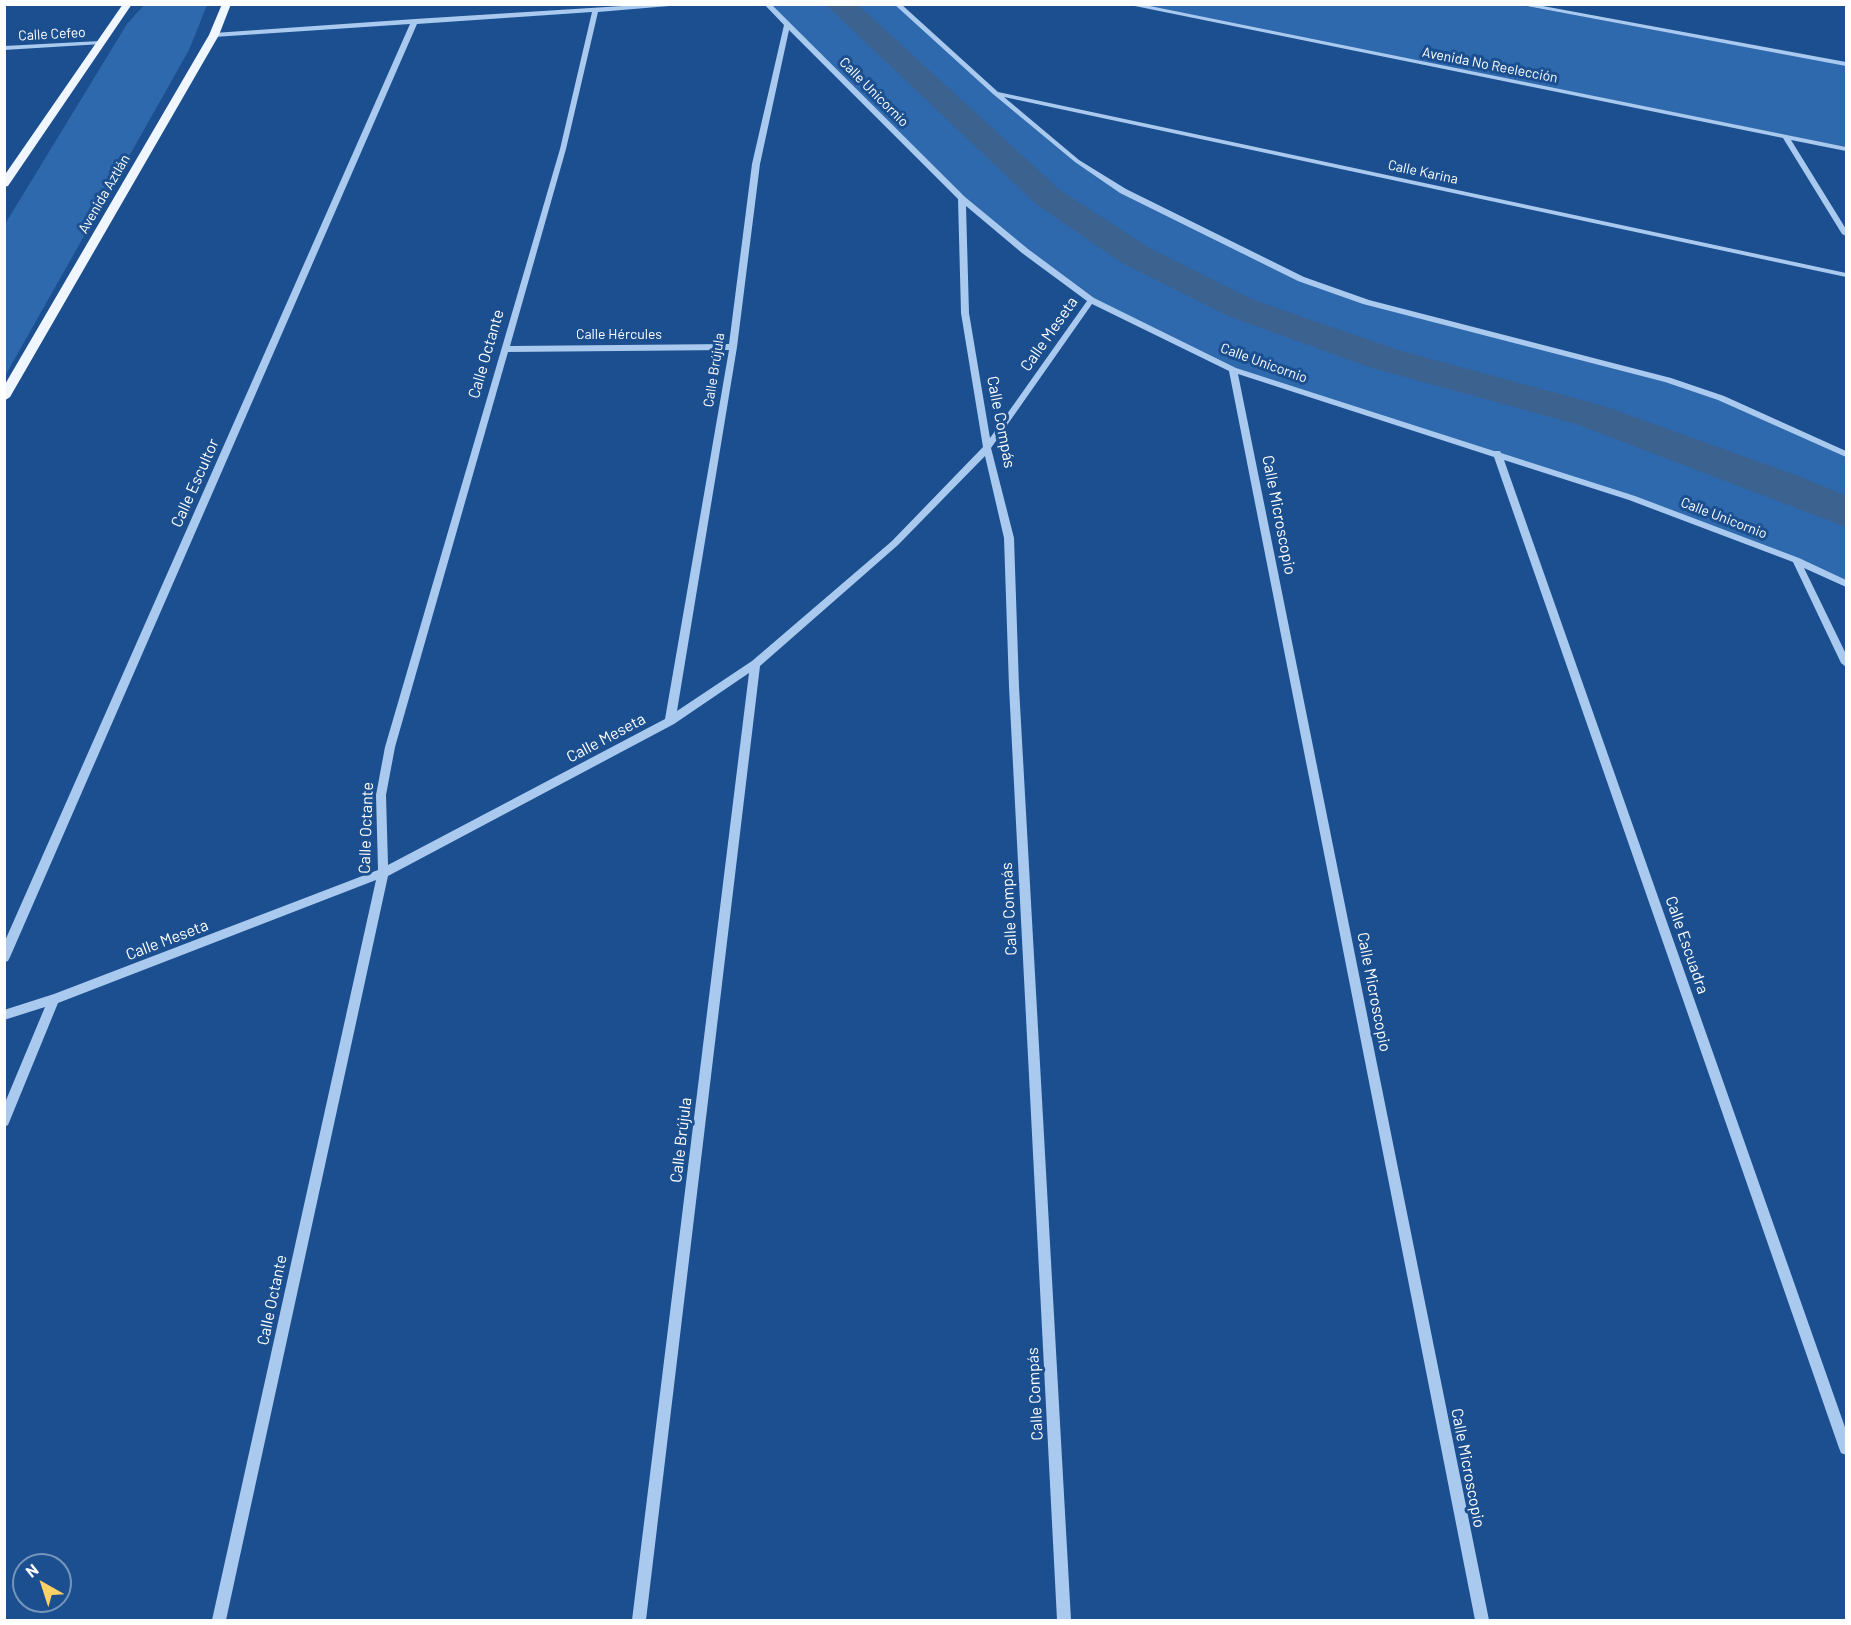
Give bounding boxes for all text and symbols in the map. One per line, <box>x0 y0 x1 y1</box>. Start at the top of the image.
street label: Calle Cefeo <box>18 24 86 44</box>
street label: Avenida No Reelección <box>1421 44 1559 86</box>
street label: Calle Unicornio <box>836 54 912 130</box>
street label: Avenida Aztlán <box>75 152 133 236</box>
street label: Calle Karina <box>1386 156 1460 188</box>
street label: Calle Meseta <box>1016 293 1082 375</box>
street label: Calle Octante <box>464 307 508 401</box>
street label: Calle Hércules <box>576 326 662 342</box>
street label: Calle Brújula <box>700 332 728 408</box>
street label: Calle Unicornio <box>1218 340 1310 386</box>
street label: Calle Compás <box>983 374 1019 470</box>
street label: Calle Escultor <box>167 436 223 530</box>
street label: Calle Microscopio <box>1258 454 1300 576</box>
street label: Calle Unicornio <box>1678 494 1770 542</box>
street label: Calle Meseta <box>563 709 649 767</box>
street label: Calle Octante <box>355 782 377 874</box>
street label: Calle Compás <box>997 862 1021 956</box>
street label: Calle Escuadra <box>1661 894 1713 996</box>
street label: Calle Meseta <box>123 915 211 965</box>
street label: Calle Microscopio <box>1353 931 1395 1053</box>
street label: Calle Brújula <box>666 1096 696 1184</box>
street label: Calle Octante <box>253 1253 291 1347</box>
street label: Calle Compás <box>1023 1347 1047 1441</box>
street label: Calle Microscopio <box>1447 1407 1489 1529</box>
north arrow <box>12 1553 72 1613</box>
text: N <box>21 1559 42 1581</box>

